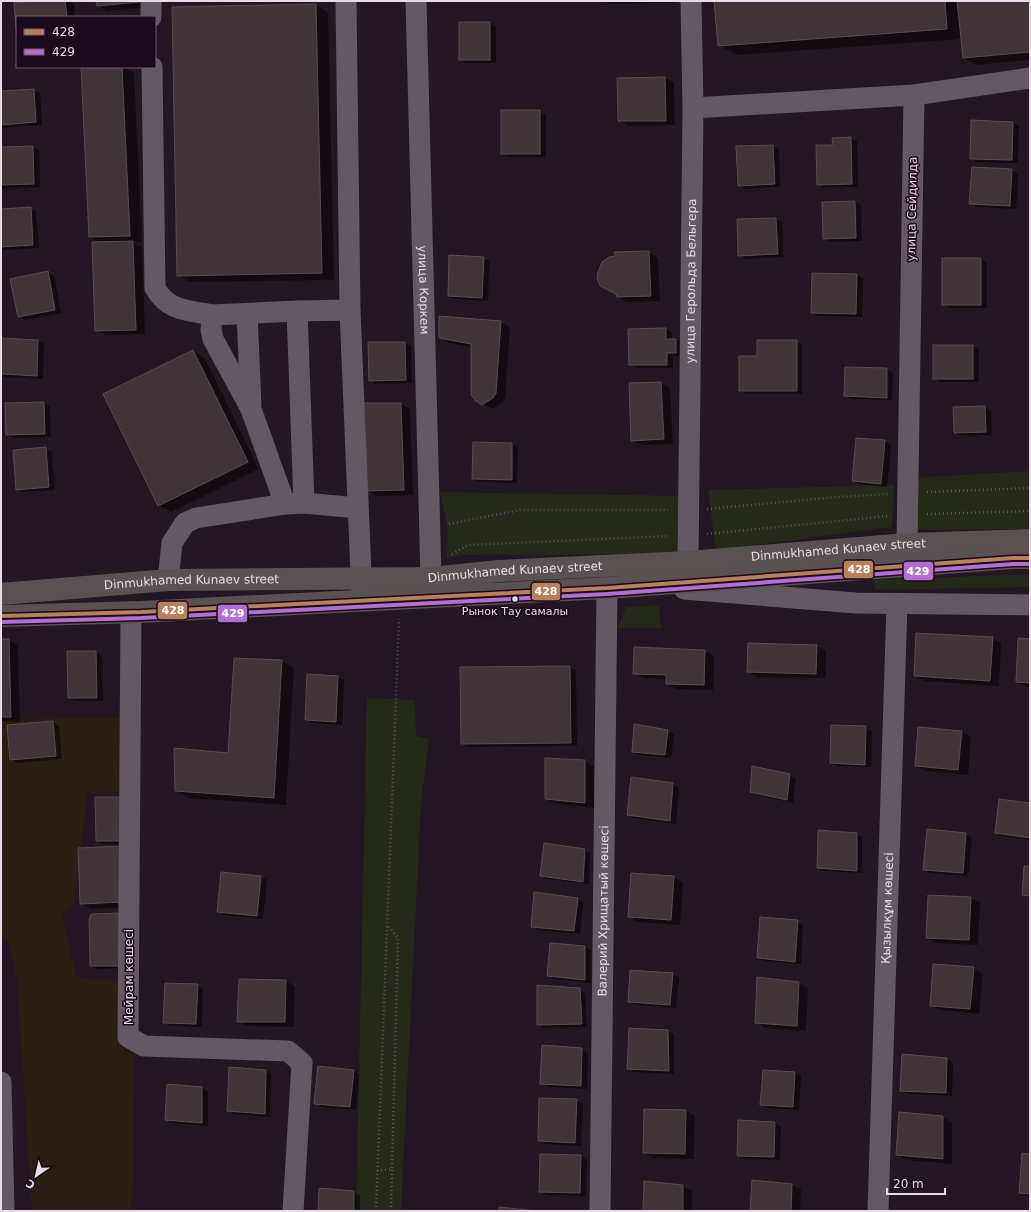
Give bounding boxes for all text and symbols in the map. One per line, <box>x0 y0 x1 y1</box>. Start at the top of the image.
legend <box>16 16 156 68</box>
text: 428 <box>52 25 75 39</box>
text: 429 <box>52 45 75 59</box>
street label: улица Сейдилда <box>904 156 920 262</box>
street label: улица Герольда Бельгера <box>683 198 699 364</box>
street label: улица Коркем <box>415 245 432 335</box>
street label: Dinmukhamed Kunaev street <box>750 536 926 564</box>
street label: Dinmukhamed Kunaev street <box>427 559 603 585</box>
line badge: 428 <box>843 560 874 579</box>
line badge: 429 <box>903 561 934 581</box>
text: 428 <box>848 563 870 576</box>
text: 429 <box>907 565 929 578</box>
street label: Dinmukhamed Kunaev street <box>103 572 279 592</box>
line badge: 428 <box>531 582 561 601</box>
text: 428 <box>535 585 557 598</box>
marker: Рынок Тау самалы <box>510 594 520 604</box>
line badge: 428 <box>157 601 188 620</box>
text: 428 <box>162 604 184 617</box>
line badge: 429 <box>217 604 248 623</box>
place label: Рынок Тау самалы <box>462 605 568 618</box>
text: 429 <box>222 607 244 620</box>
street label: Валерий Хрищатый көшесі <box>595 825 611 997</box>
street label: Қызылқұм көшесі <box>879 852 896 964</box>
street label: Мейрам көшесі <box>122 929 136 1025</box>
north arrow <box>16 1156 56 1196</box>
scale bar <box>887 1170 945 1196</box>
text: С <box>24 1176 38 1192</box>
text: 20 m <box>893 1177 924 1191</box>

